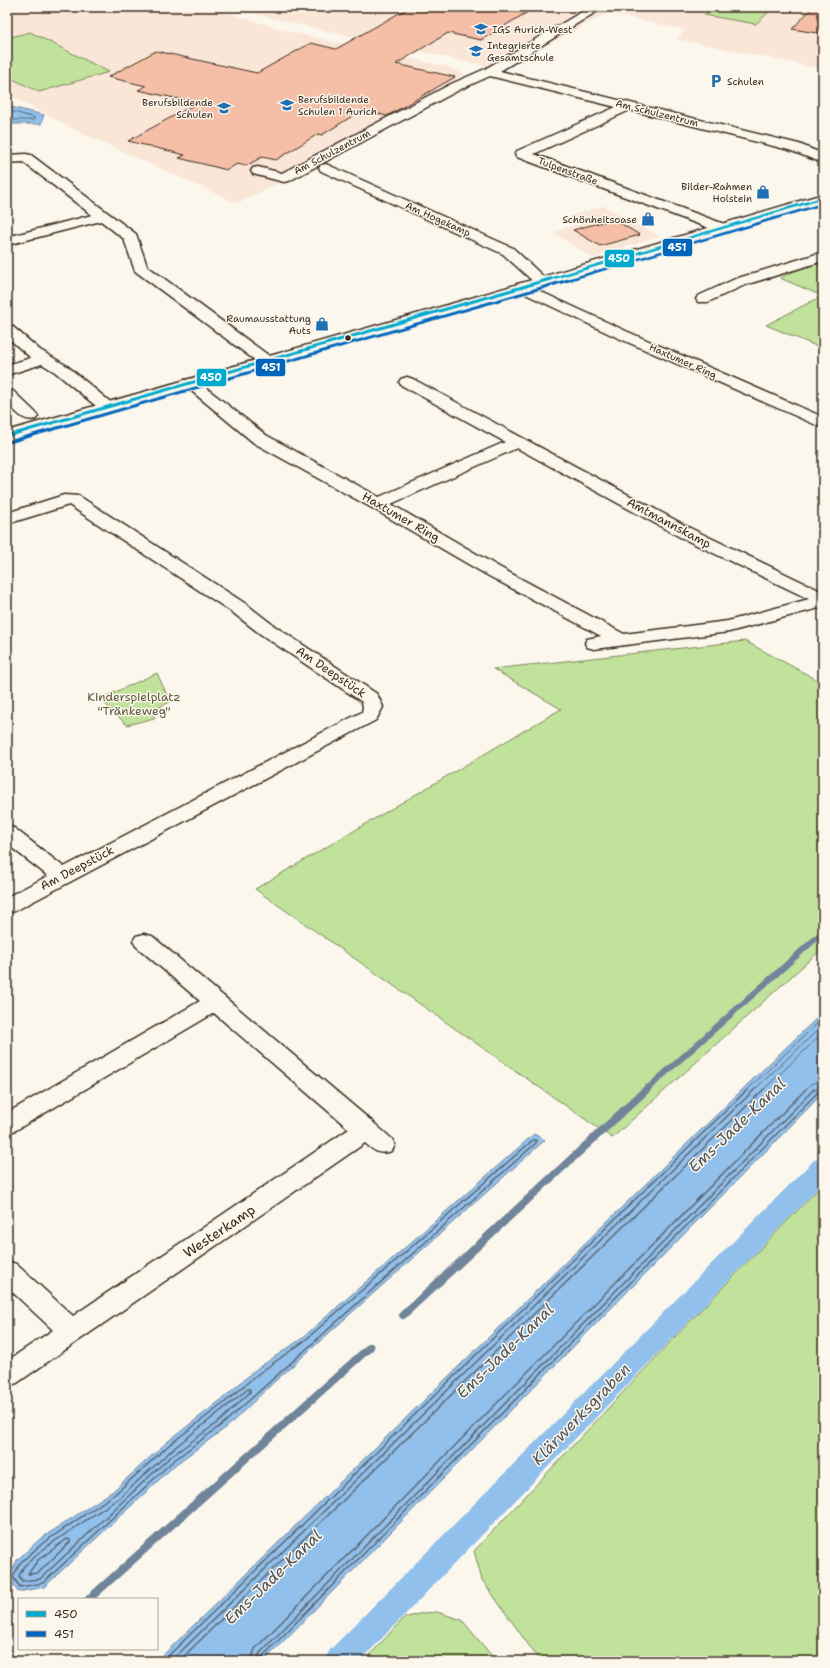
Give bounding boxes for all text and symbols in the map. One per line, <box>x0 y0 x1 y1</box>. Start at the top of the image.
school or university icon: IGS Aurich-West <box>473 21 489 37</box>
place label: IGS Aurich-West <box>492 23 572 36</box>
place label: Integrierte Gesamtschule <box>487 39 555 64</box>
school or university icon: Integrierte Gesamtschule <box>468 43 484 59</box>
parking icon: Schulen <box>708 73 724 89</box>
place label: Schulen <box>727 75 764 88</box>
place label: Berufsbildende Schulen 1 Aurich <box>298 93 377 118</box>
place label: Berufsbildende Schulen <box>142 96 213 121</box>
street label: Am Schulzentrum <box>614 96 700 130</box>
school or university icon: Berufsbildende Schulen 1 Aurich <box>279 97 295 113</box>
school or university icon: Berufsbildende Schulen <box>216 100 232 116</box>
street label: Am Schulzentrum <box>292 126 373 178</box>
street label: Tulpenstraße <box>536 154 600 188</box>
place label: Bilder-Rahmen Holstein <box>681 180 752 205</box>
shop icon: Bilder-Rahmen Holstein <box>755 184 771 200</box>
street label: Am Hogekamp <box>403 199 473 239</box>
shop icon: Schönheitsoase <box>640 211 656 227</box>
place label: Schönheitsoase <box>562 213 637 226</box>
line badge: 451 <box>662 238 693 257</box>
text: 451 <box>668 240 686 255</box>
line badge: 450 <box>604 249 635 268</box>
text: 450 <box>608 251 630 266</box>
place label: Raumausstattung Auts <box>226 312 311 337</box>
shop icon: Raumausstattung Auts <box>314 316 330 332</box>
unlabelled marker <box>343 333 353 343</box>
street label: Haxtumer Ring <box>647 340 719 382</box>
line badge: 451 <box>255 358 286 377</box>
text: 451 <box>262 360 280 375</box>
line badge: 450 <box>196 368 227 387</box>
text: 450 <box>200 370 222 385</box>
street label: Haxtumer Ring <box>359 488 443 546</box>
street label: Amtmannskamp <box>624 494 714 552</box>
street label: Am Deepstück <box>293 643 369 701</box>
park label: Kinderspielplatz "Tränkeweg" <box>87 689 181 719</box>
street label: Am Deepstück <box>37 842 117 894</box>
water label: Ems-Jade-Kanal <box>684 1073 790 1177</box>
street label: Westerkamp <box>180 1200 259 1262</box>
water label: Ems-Jade-Kanal <box>452 1299 558 1403</box>
water label: Klärwerksgraben <box>527 1359 635 1469</box>
water label: Ems-Jade-Kanal <box>220 1525 326 1629</box>
legend <box>18 1598 158 1650</box>
text: 450 <box>54 1606 78 1622</box>
text: 451 <box>54 1626 74 1642</box>

